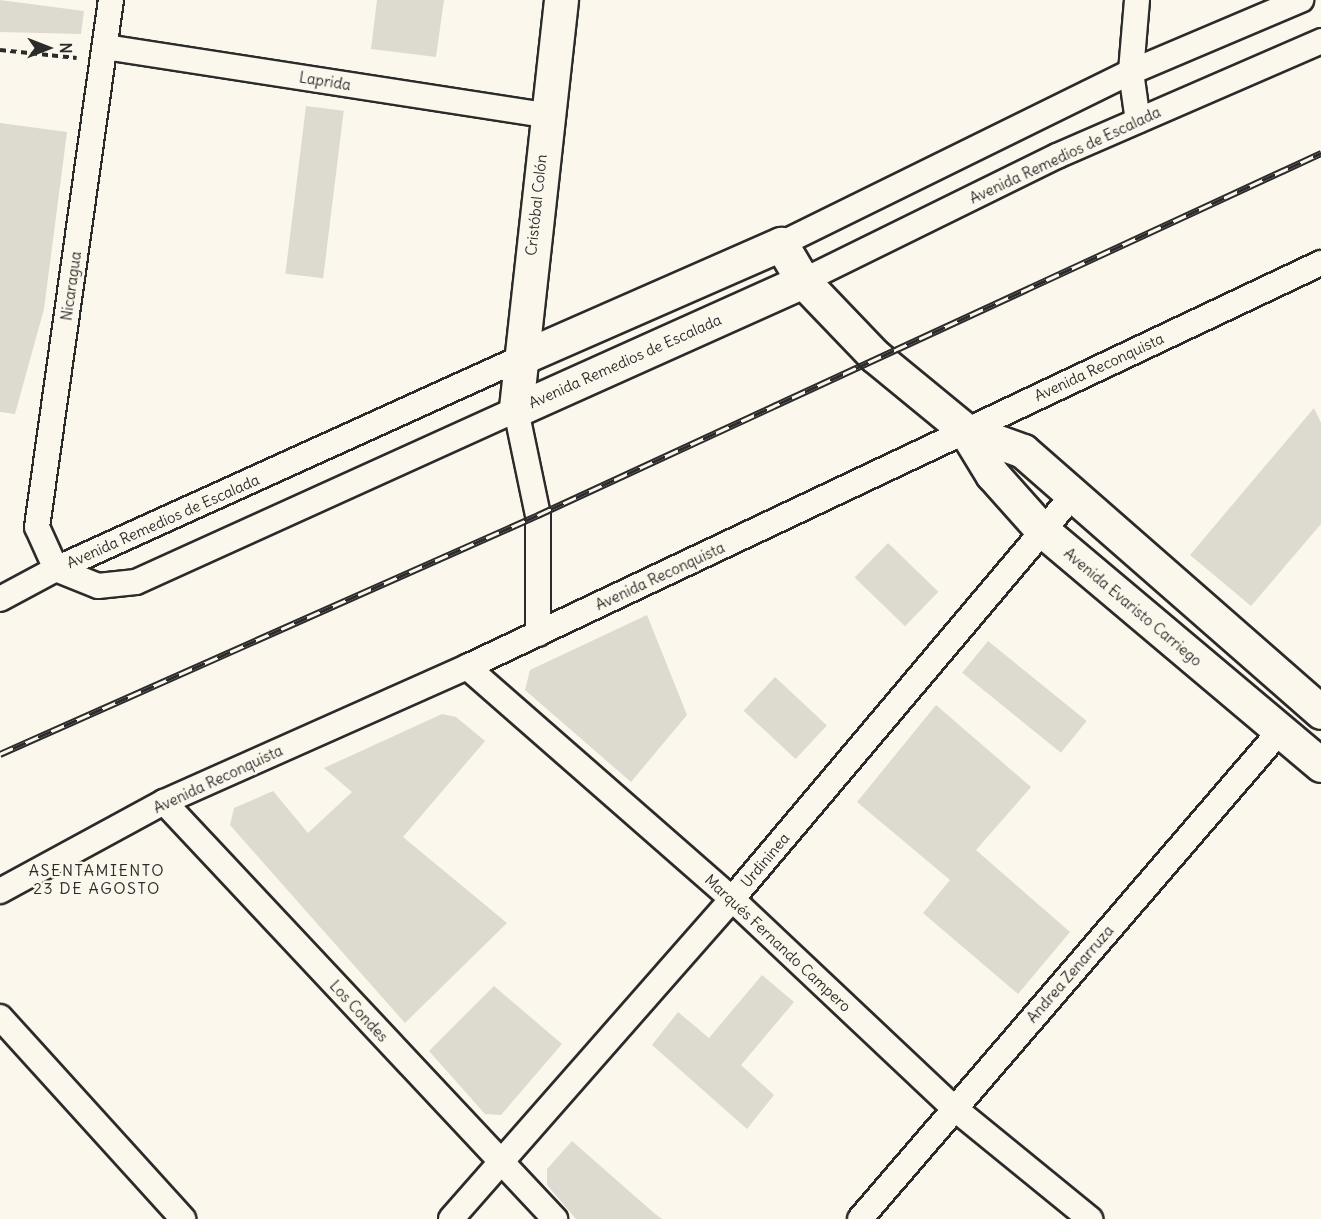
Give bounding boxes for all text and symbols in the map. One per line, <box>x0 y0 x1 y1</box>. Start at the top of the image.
north arrow <box>18 18 78 78</box>
text: N <box>56 42 76 54</box>
street label: Laprida <box>298 68 352 94</box>
street label: Avenida Remedios de Escalada <box>967 103 1163 207</box>
street label: Cristóbal Colón <box>522 153 550 257</box>
street label: Nicaragua <box>57 250 85 322</box>
street label: Avenida Remedios de Escalada <box>526 310 724 412</box>
street label: Avenida Reconquista <box>1031 329 1167 405</box>
street label: Avenida Remedios de Escalada <box>64 470 262 572</box>
street label: Avenida Reconquista <box>592 538 728 614</box>
street label: Avenida Evaristo Carriego <box>1060 544 1206 670</box>
street label: Avenida Reconquista <box>150 741 286 817</box>
street label: Urdininea <box>737 829 793 891</box>
district label: ASENTAMIENTO 23 DE AGOSTO <box>29 860 165 898</box>
street label: Marqués Fernando Campero <box>701 871 855 1015</box>
street label: Andrea Zenarruza <box>1023 922 1117 1026</box>
street label: Los Condes <box>326 977 392 1045</box>

